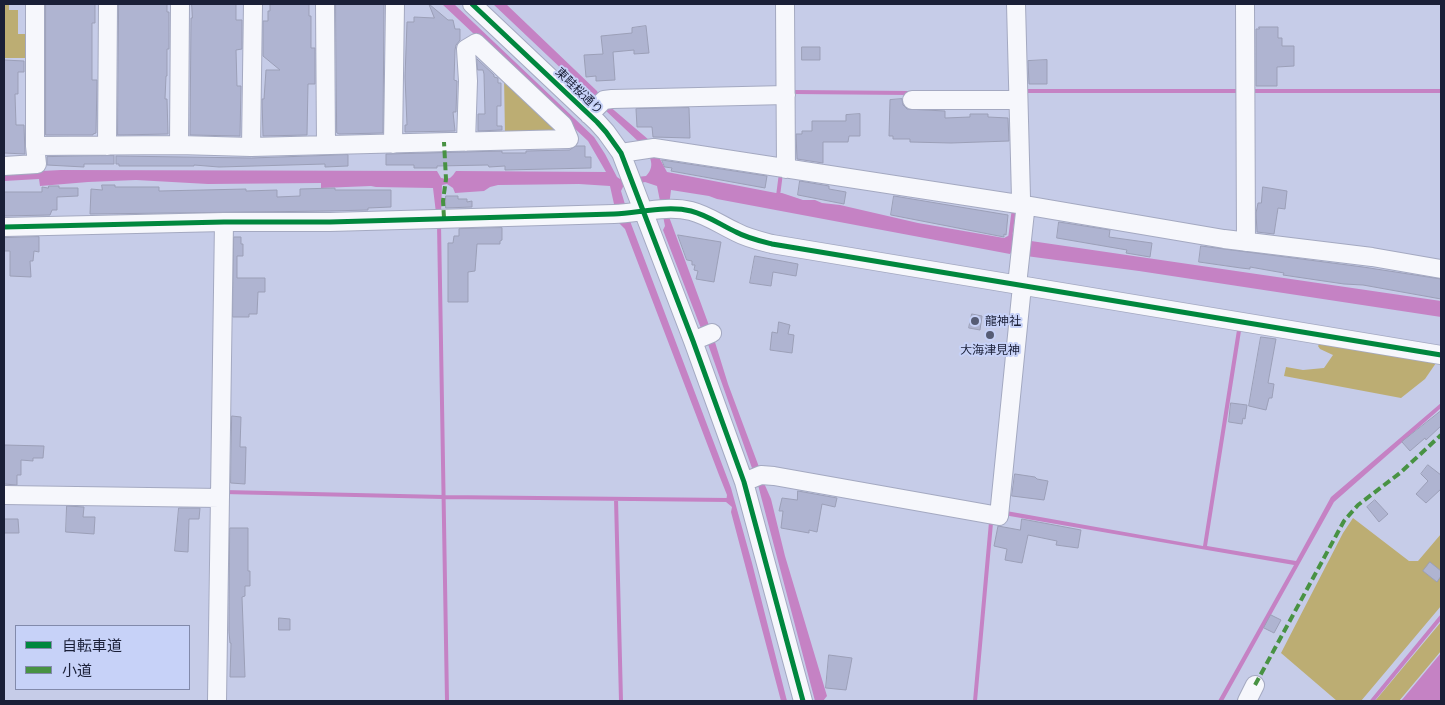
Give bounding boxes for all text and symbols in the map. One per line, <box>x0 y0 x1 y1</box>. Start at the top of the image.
street label: 東畦桜通り <box>552 65 606 117</box>
place label: 龍神社 <box>985 314 1021 328</box>
marker: 龍神社 <box>969 315 981 327</box>
marker: 大海津見神 <box>984 329 996 341</box>
place label: 大海津見神 <box>960 343 1020 357</box>
legend <box>15 625 190 690</box>
text: 自転車道 <box>62 637 122 654</box>
text: 小道 <box>62 662 92 679</box>

